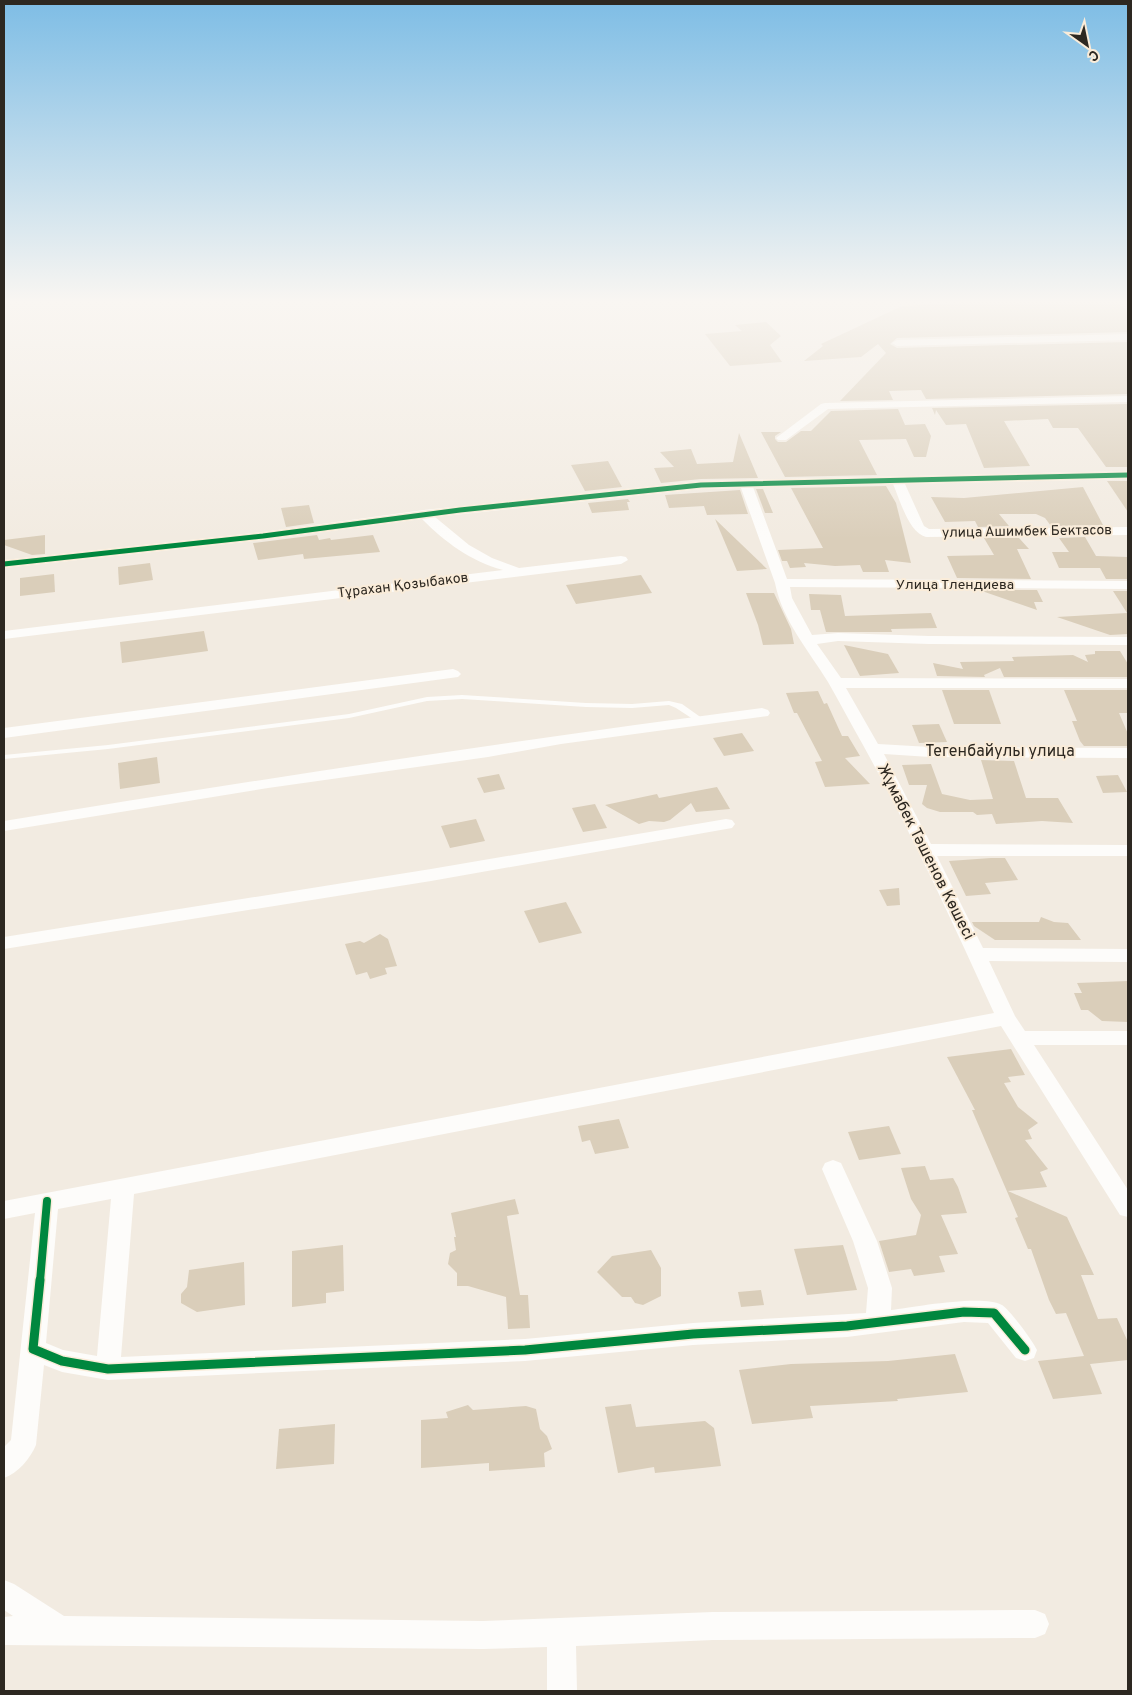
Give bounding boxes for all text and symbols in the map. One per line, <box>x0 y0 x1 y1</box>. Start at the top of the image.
north arrow <box>1062 20 1112 70</box>
text: С <box>1085 45 1102 64</box>
street label: улица Ашимбек Бектасов <box>942 522 1112 542</box>
street label: Тұрахан Қозыбаков <box>337 570 469 602</box>
street label: Улица Тлендиева <box>896 577 1014 594</box>
street label: Тегенбайулы улица <box>925 742 1075 762</box>
street label: Жұмабек Тәшенов Көшесі <box>872 761 978 943</box>

